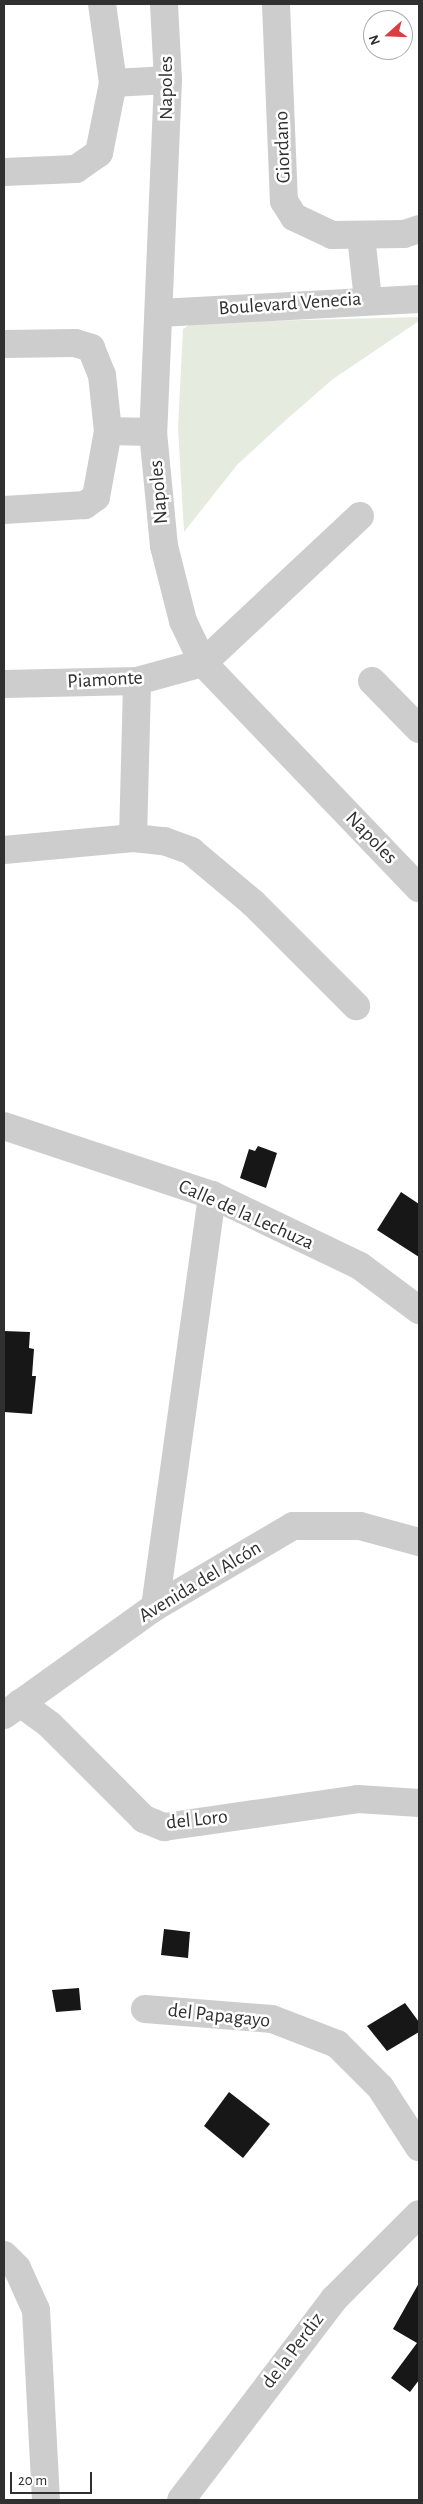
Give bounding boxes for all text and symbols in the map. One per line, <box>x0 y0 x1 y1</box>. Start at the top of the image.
north arrow <box>363 10 413 60</box>
text: N <box>367 33 383 47</box>
street label: Napoles <box>154 56 178 120</box>
street label: Giordano <box>270 110 296 184</box>
street label: Boulevard Venecia <box>218 287 362 321</box>
street label: Napoles <box>144 459 174 525</box>
street label: Piamonte <box>67 666 143 694</box>
street label: Napoles <box>340 807 402 869</box>
street label: Calle de la Lechuza <box>175 1174 317 1256</box>
street label: Avenida del Alcón <box>134 1536 266 1628</box>
street label: del Loro <box>165 1805 229 1835</box>
street label: del Papagayo <box>167 1999 271 2033</box>
street label: de la Perdiz <box>257 2308 329 2394</box>
scale bar <box>12 2462 95 2494</box>
text: 20 m <box>18 2473 47 2488</box>

